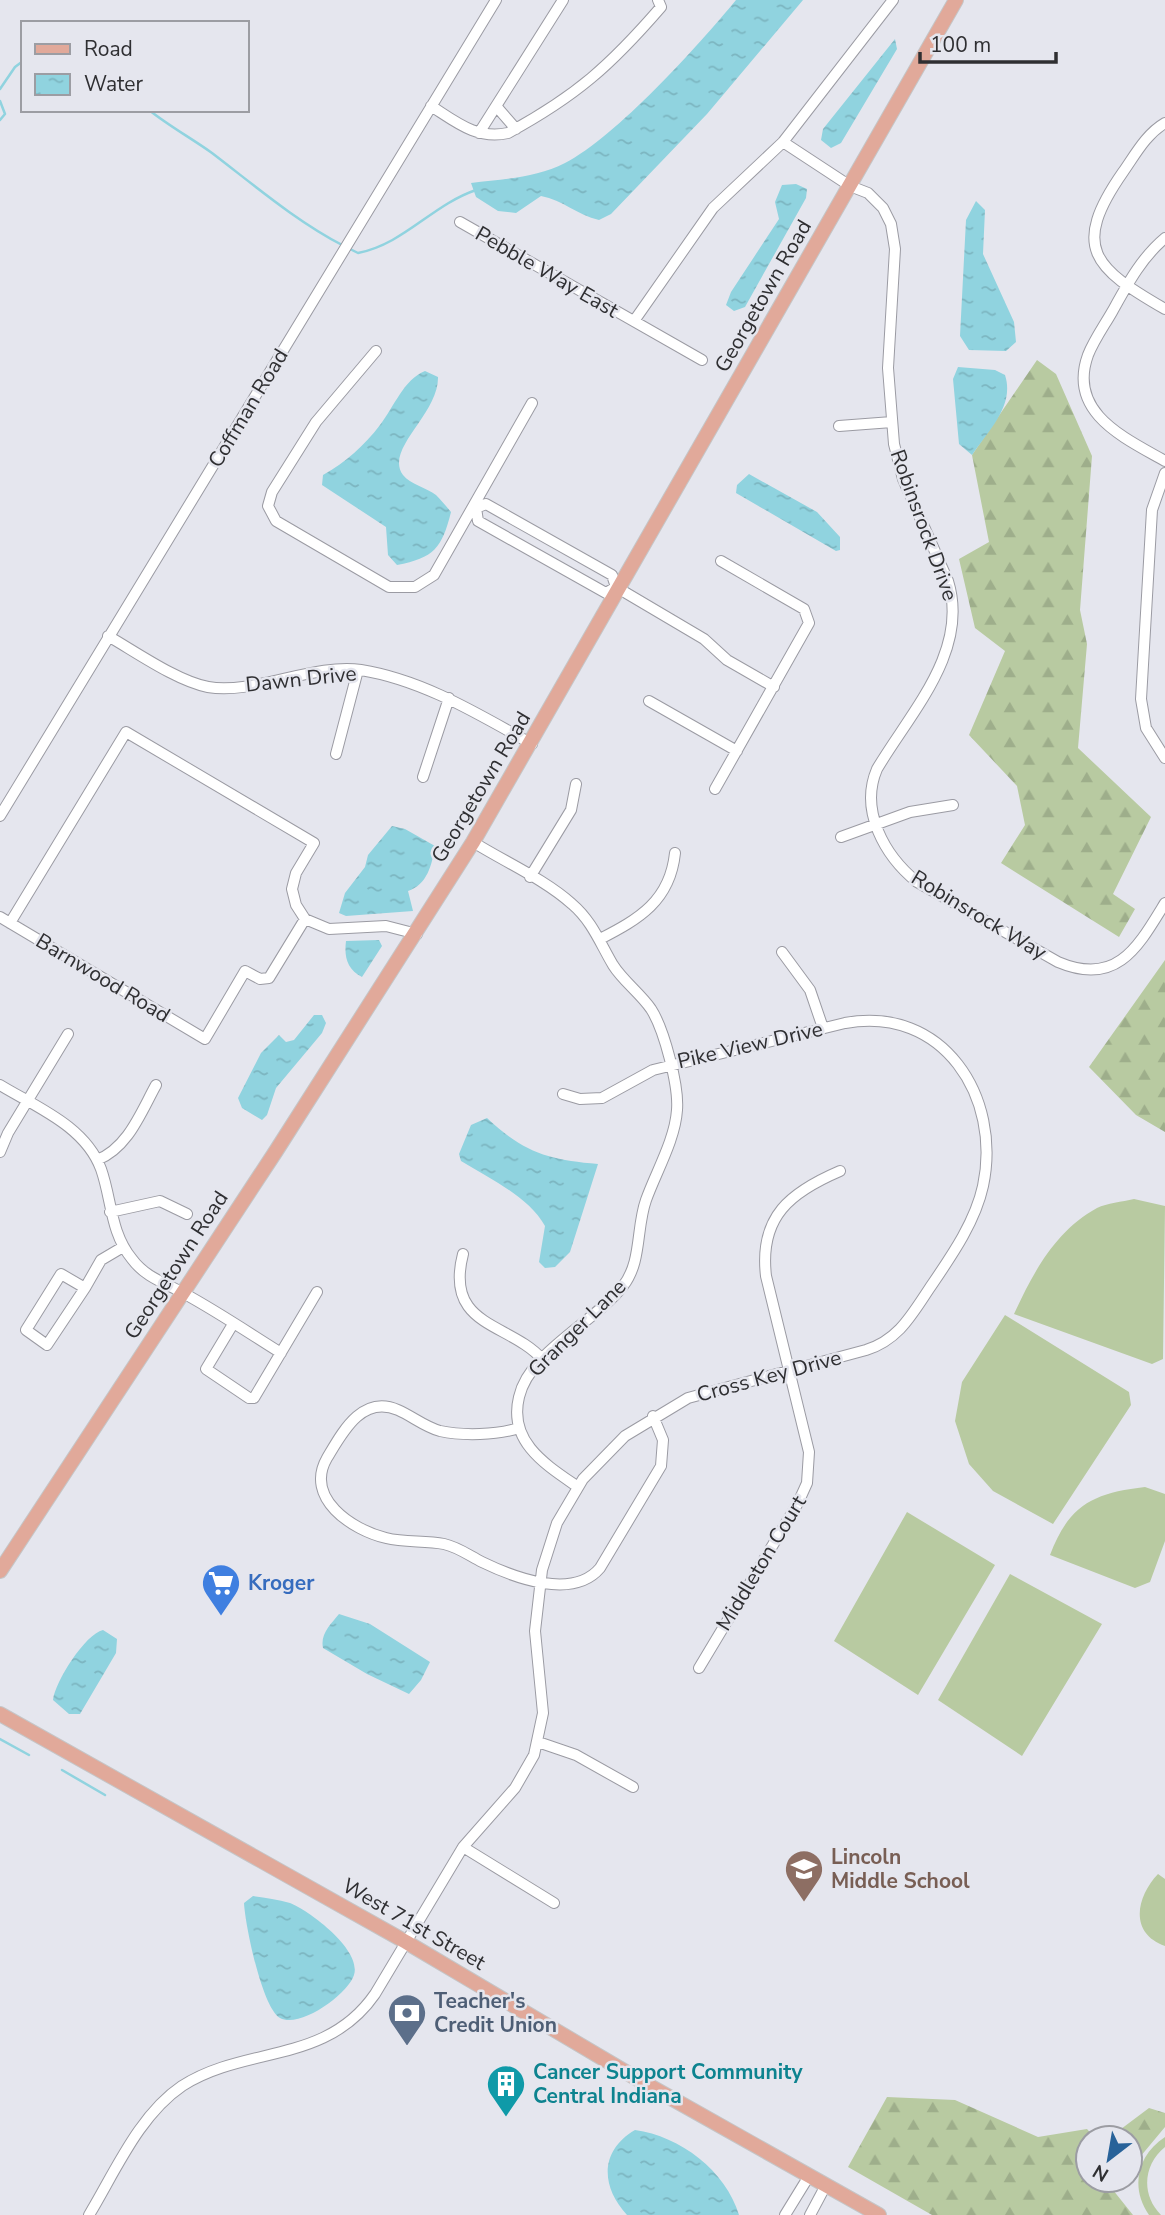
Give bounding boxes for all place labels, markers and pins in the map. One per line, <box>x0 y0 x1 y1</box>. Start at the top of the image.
supermarket icon: Kroger <box>200 1562 242 1617</box>
place label: Kroger <box>248 1569 315 1597</box>
place label: Lincoln Middle School <box>831 1843 970 1895</box>
school or university icon: Lincoln Middle School <box>783 1848 825 1903</box>
place label: Teacher's Credit Union <box>434 1987 557 2039</box>
bank icon: Teacher's Credit Union <box>386 1992 428 2047</box>
place label: Cancer Support Community Central Indiana <box>533 2058 803 2110</box>
building icon: Cancer Support Community Central Indiana <box>485 2063 527 2118</box>

